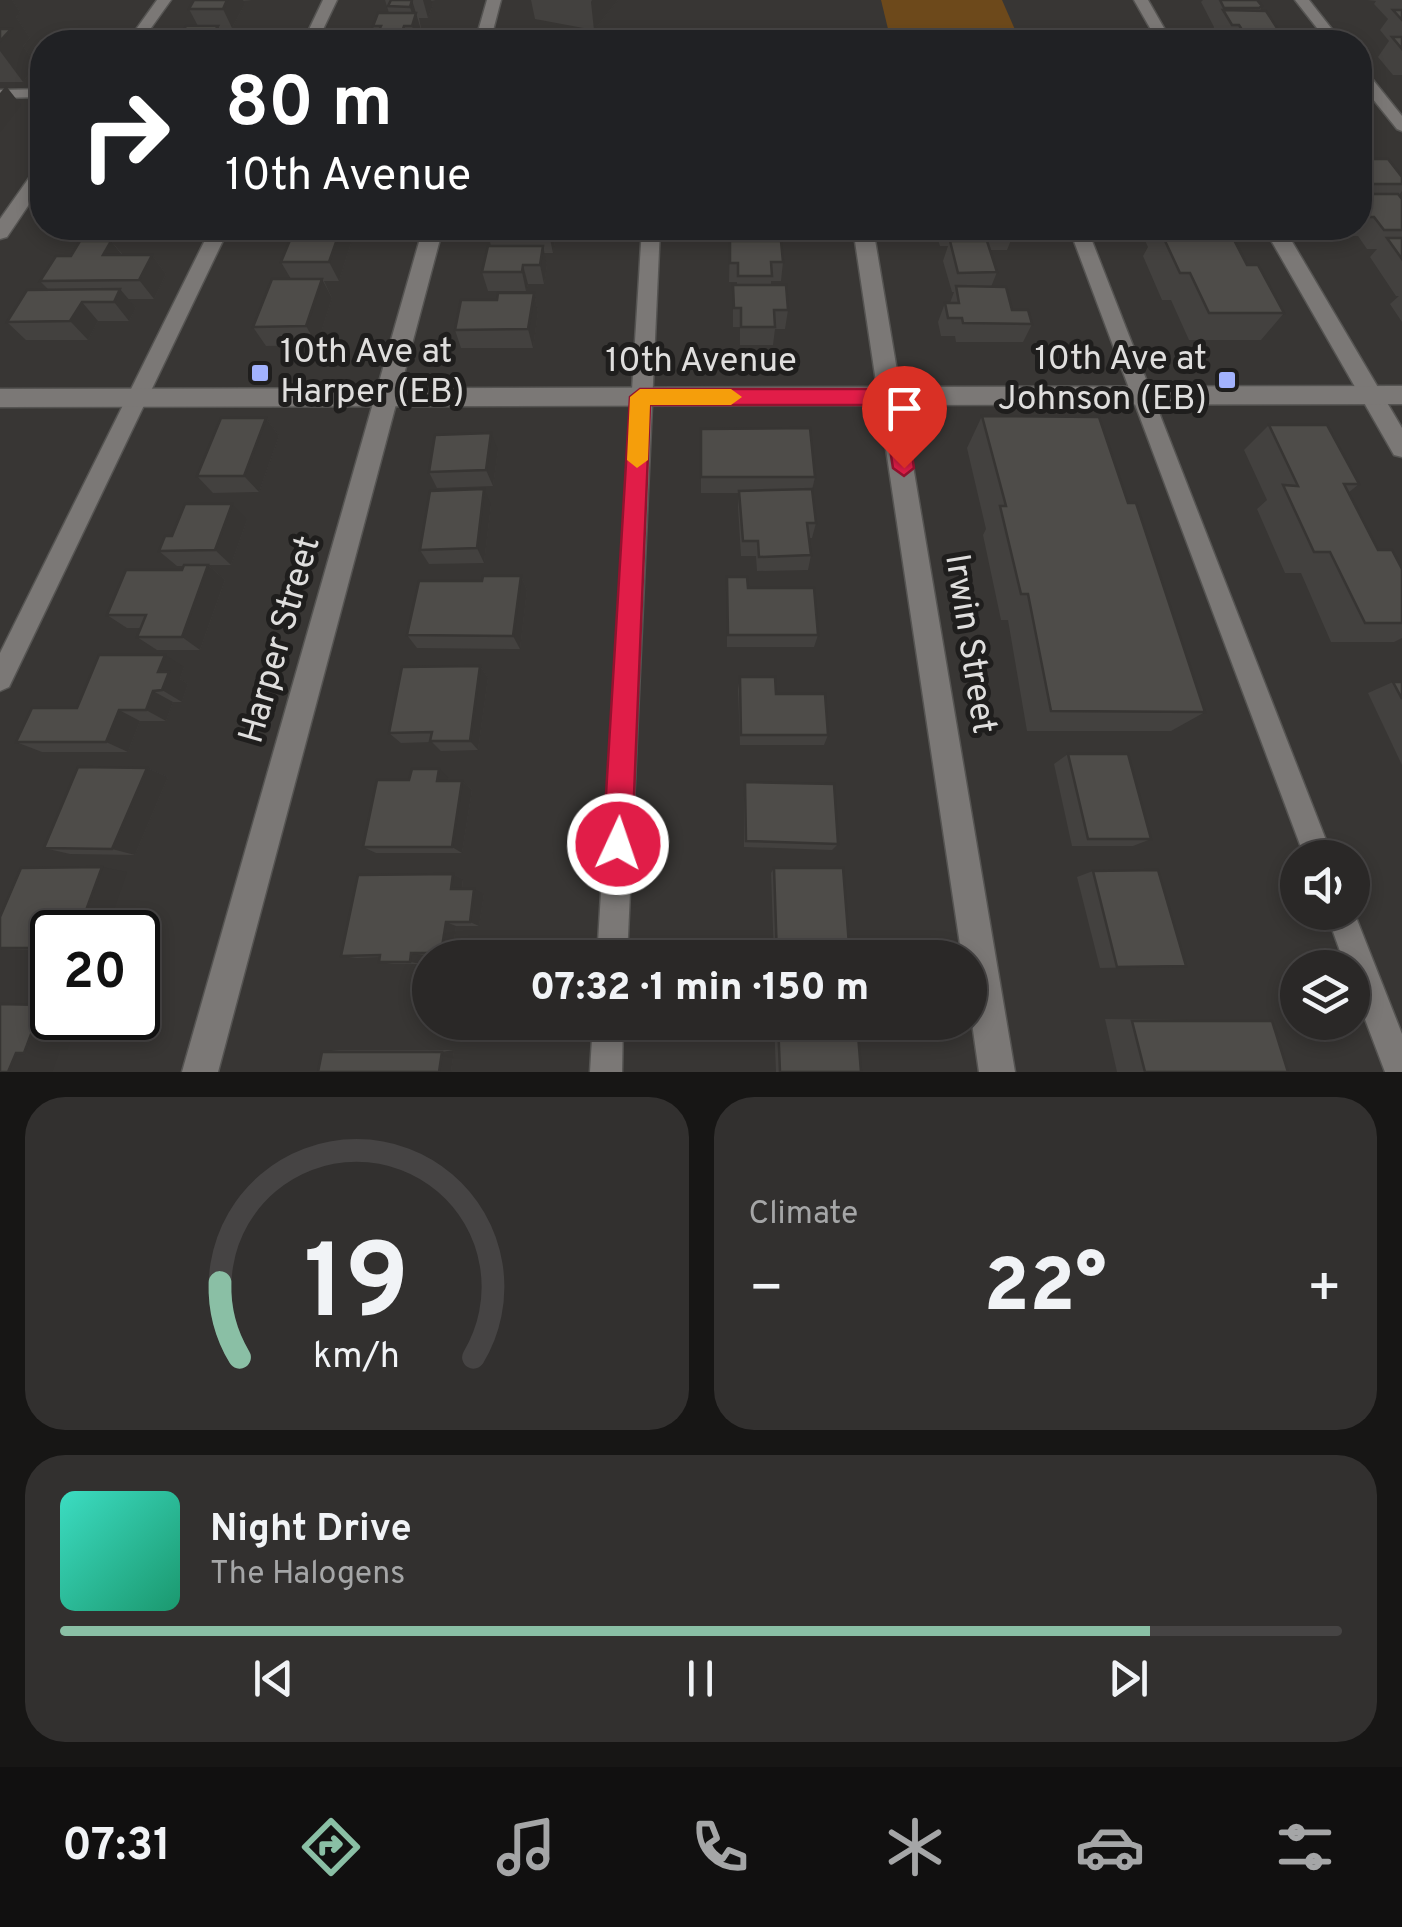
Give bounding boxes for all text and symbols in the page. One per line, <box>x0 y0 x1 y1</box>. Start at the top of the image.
text: 80 m <box>225 62 393 151</box>
icon: right <box>60 70 190 200</box>
text: 10th Avenue <box>225 149 471 206</box>
place label: 10th Ave at Harper (EB) <box>280 331 464 415</box>
place label: 10th Ave at Johnson (EB) <box>998 338 1207 422</box>
street label: 10th Avenue <box>605 340 797 384</box>
marker: 10th Ave at Harper (EB) <box>249 362 271 384</box>
pin <box>862 366 947 469</box>
marker: 10th Ave at Johnson (EB) <box>1216 369 1238 391</box>
icon: arrive <box>877 381 932 436</box>
street label: Harper Street <box>230 531 332 749</box>
street label: Irwin Street <box>933 551 1005 737</box>
position arrow <box>566 792 670 896</box>
map controls <box>1280 840 1370 1040</box>
button: sound <box>1280 840 1370 930</box>
speed limit sign: 20 <box>30 910 160 1040</box>
button: layers <box>1280 950 1370 1040</box>
text: 07:32 · 1 min · 150 m <box>530 965 869 1014</box>
text: Climate <box>749 1195 858 1235</box>
text: 19 <box>304 1223 410 1355</box>
text: 22° <box>984 1243 1107 1338</box>
text: − <box>749 1256 784 1326</box>
text: + <box>1307 1256 1342 1326</box>
text: km/h <box>313 1335 400 1381</box>
text: Night Drive <box>210 1506 412 1555</box>
text: The Halogens <box>210 1555 405 1595</box>
icon: previous <box>246 1651 301 1706</box>
icon: pause <box>673 1651 728 1706</box>
icon: next <box>1101 1651 1156 1706</box>
icon: directions <box>296 1812 366 1882</box>
icon: music <box>491 1812 561 1882</box>
icon: phone <box>685 1812 755 1882</box>
icon: climate <box>880 1812 950 1882</box>
icon: car <box>1075 1812 1145 1882</box>
icon: filters <box>1270 1812 1340 1882</box>
text: 07:31 <box>62 1819 171 1876</box>

